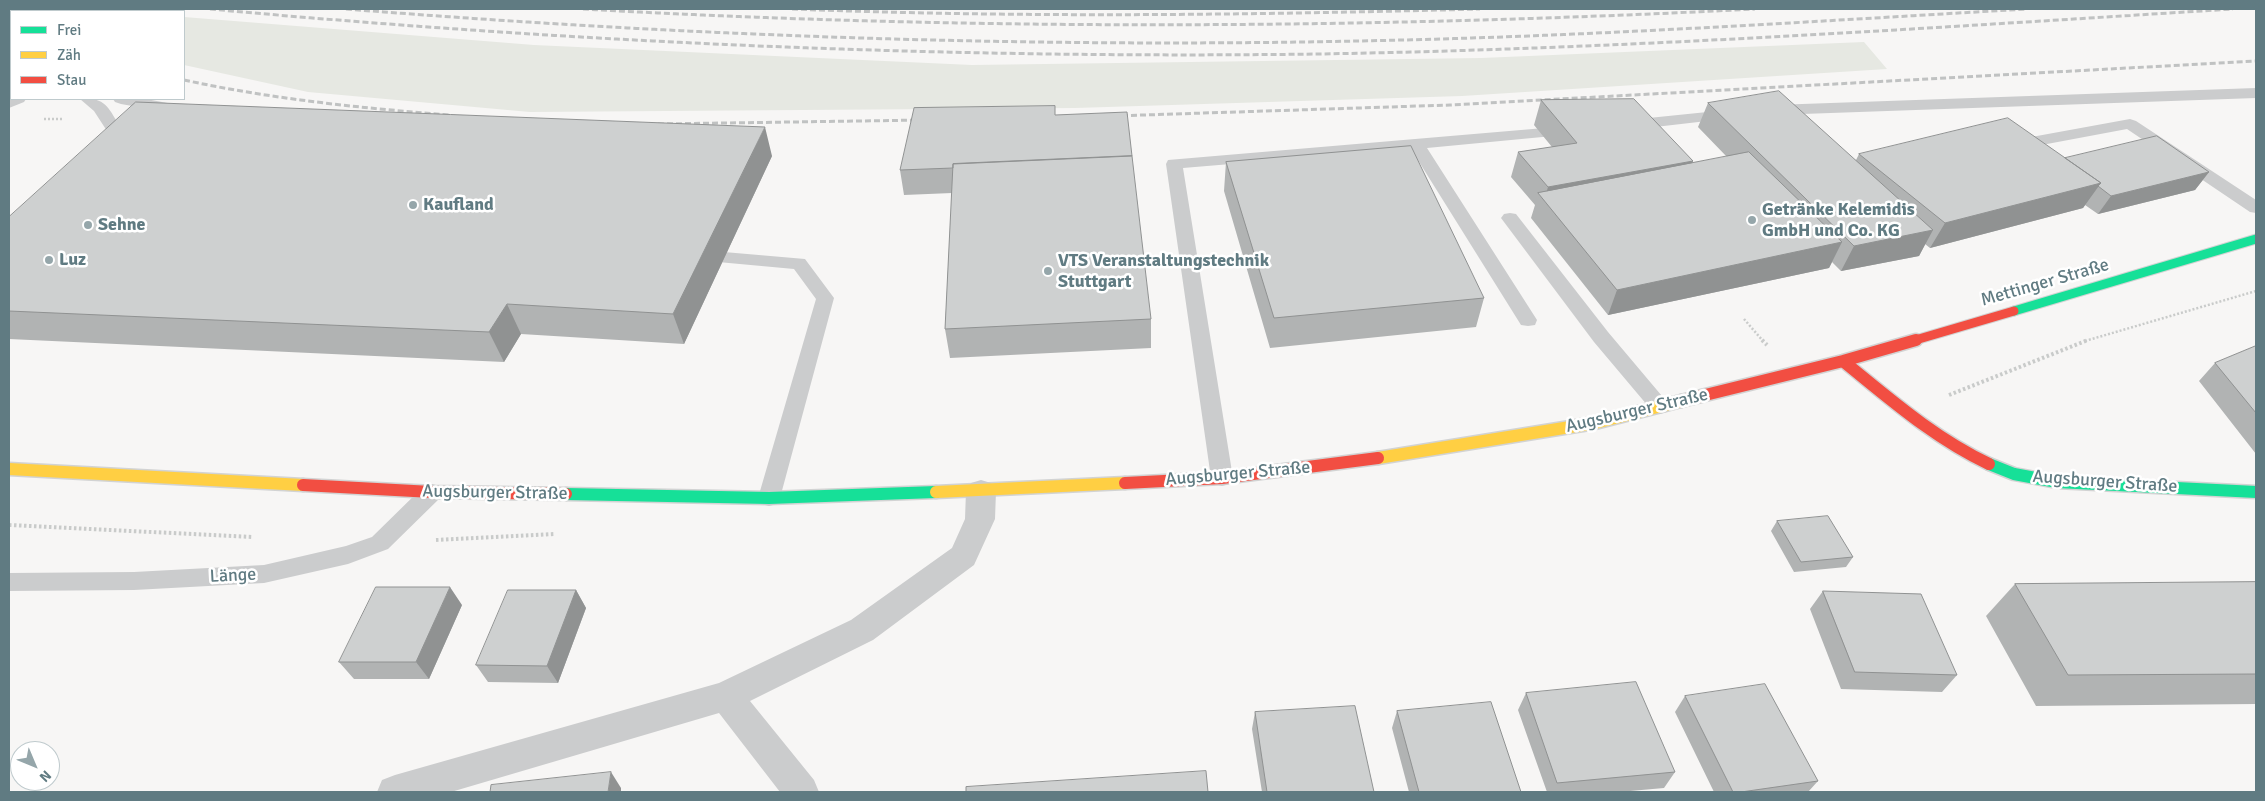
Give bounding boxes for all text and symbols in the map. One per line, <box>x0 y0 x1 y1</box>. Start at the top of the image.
legend <box>10 10 185 100</box>
text: Frei <box>57 21 81 39</box>
text: Zäh <box>57 46 81 64</box>
text: Stau <box>57 71 86 89</box>
place label: Kaufland <box>423 194 494 216</box>
marker: Kaufland <box>407 199 419 211</box>
place label: Getränke Kelemidis GmbH und Co. KG <box>1762 199 1915 242</box>
place label: Sehne <box>98 214 146 236</box>
marker: Getränke Kelemidis GmbH und Co. KG <box>1746 214 1758 226</box>
marker: Sehne <box>82 219 94 231</box>
place label: Luz <box>59 249 86 271</box>
place label: VTS Veranstaltungstechnik Stuttgart <box>1058 250 1269 292</box>
marker: Luz <box>43 254 55 266</box>
street label: Mettinger Straße <box>1978 254 2112 312</box>
marker: VTS Veranstaltungstechnik Stuttgart <box>1042 265 1054 277</box>
street label: Augsburger Straße <box>1564 384 1710 438</box>
street label: Augsburger Straße <box>1165 457 1311 491</box>
street label: Augsburger Straße <box>2032 466 2178 498</box>
street label: Augsburger Straße <box>422 481 568 505</box>
street label: Länge <box>209 564 257 588</box>
north arrow <box>10 741 60 791</box>
text: N <box>36 767 55 786</box>

